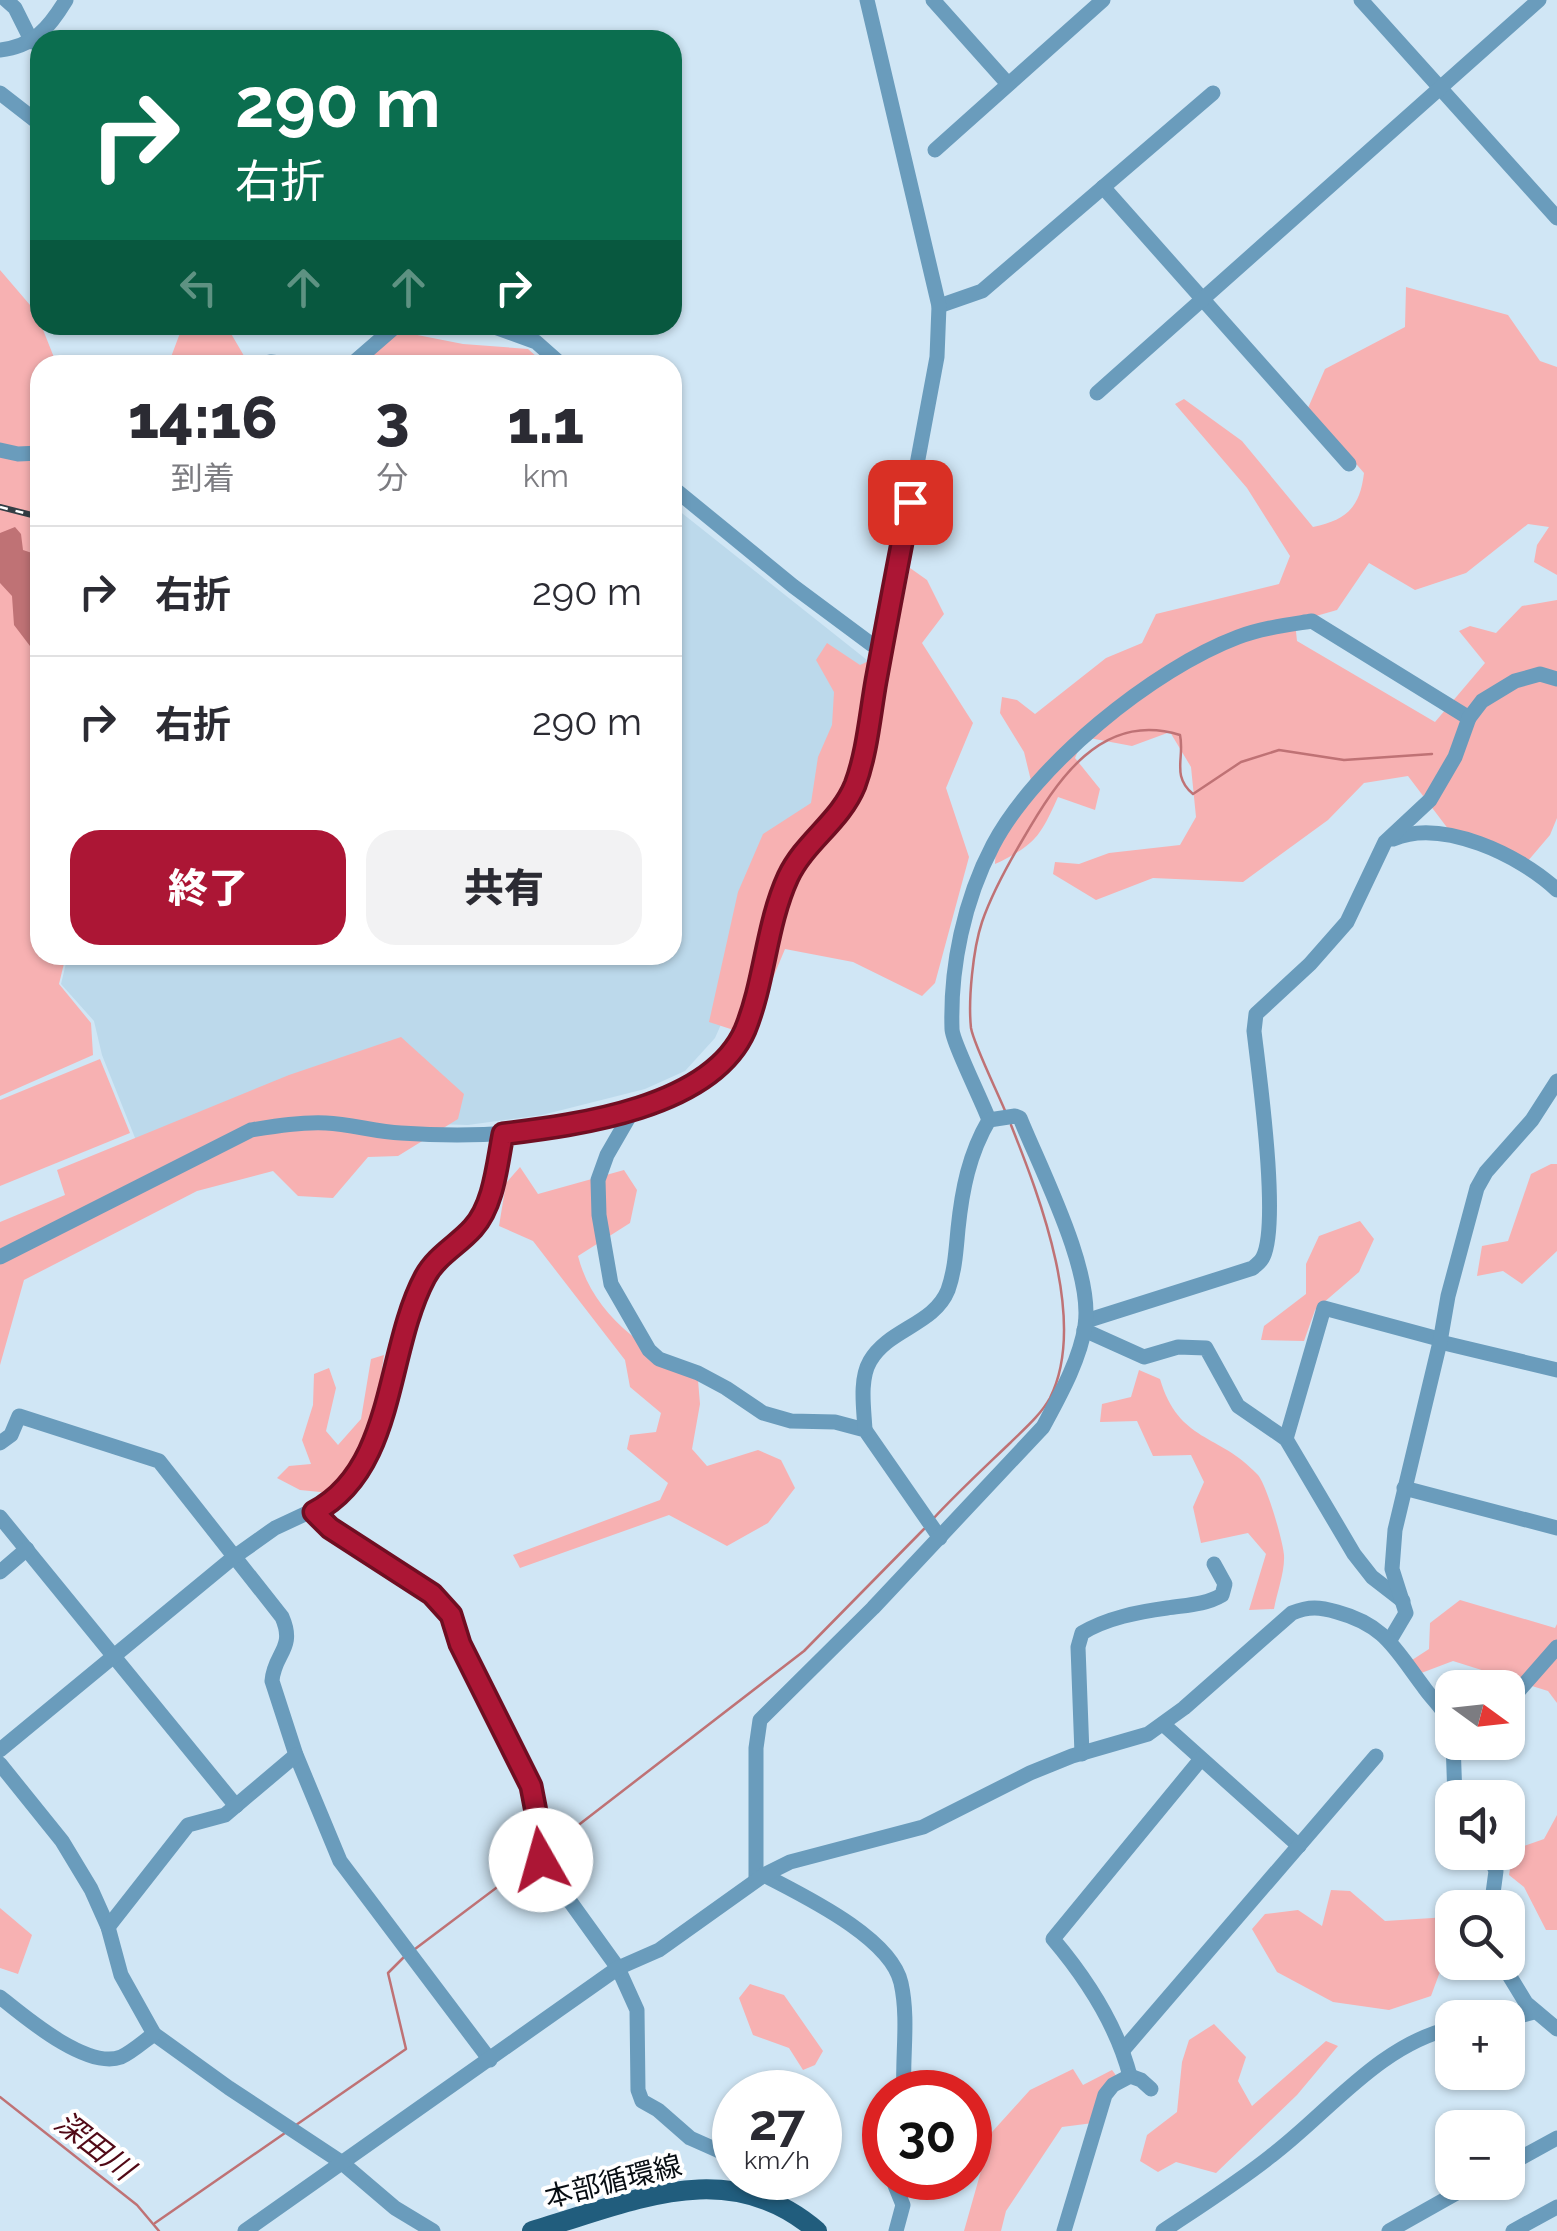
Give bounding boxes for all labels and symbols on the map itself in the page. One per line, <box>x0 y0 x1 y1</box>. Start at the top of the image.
pin <box>868 460 953 545</box>
north arrow <box>1435 1670 1525 1760</box>
position arrow <box>489 1808 593 1912</box>
speed limit sign: 30 <box>862 2070 992 2200</box>
water label: 深田川 <box>48 2104 143 2189</box>
street label: 本部循環線 <box>541 2149 685 2214</box>

